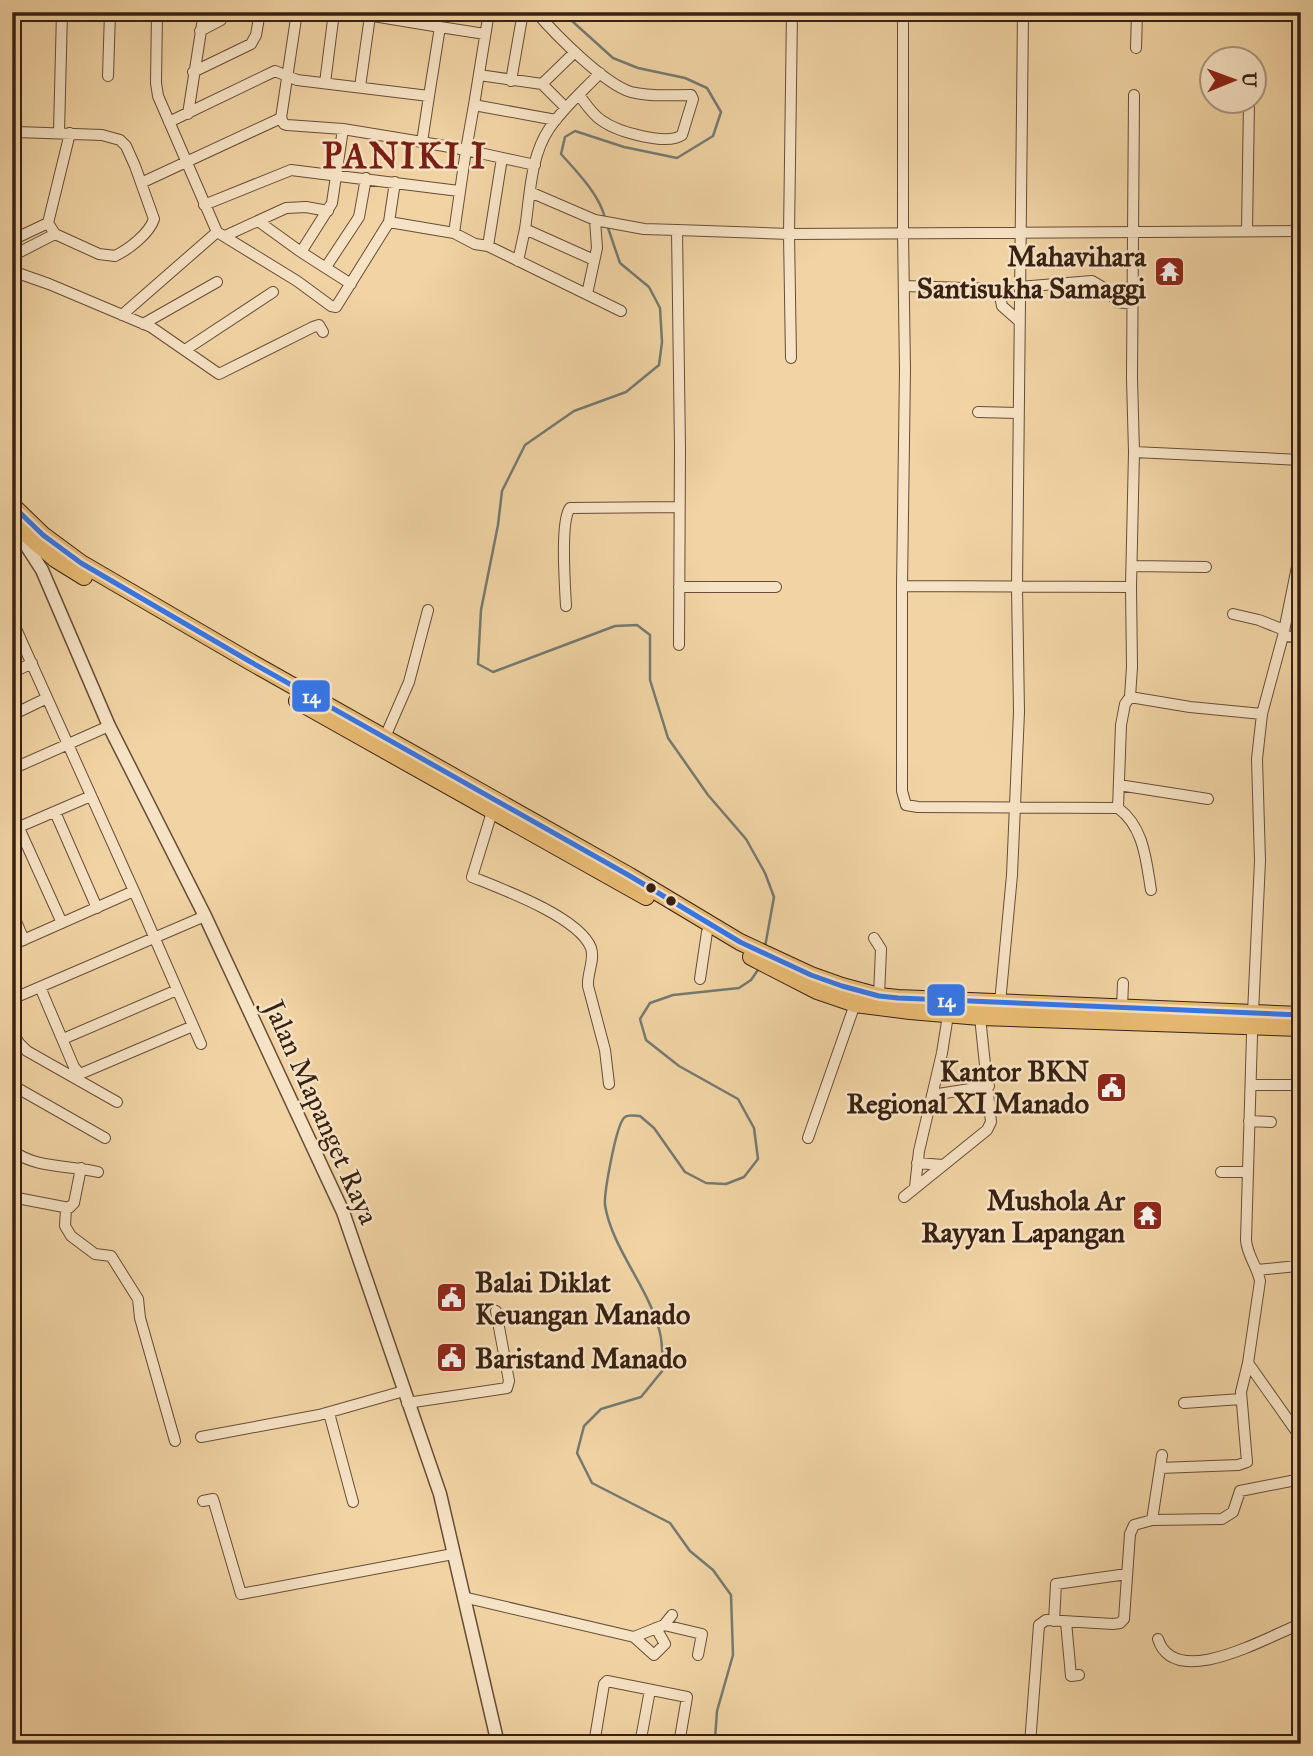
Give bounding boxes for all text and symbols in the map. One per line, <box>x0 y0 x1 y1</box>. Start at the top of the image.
north arrow <box>1198 46 1268 116</box>
text: U <box>1238 72 1261 88</box>
district label: PANIKI I <box>322 135 488 178</box>
place label: Mahavihara Santisukha Samaggi <box>917 239 1147 306</box>
temple icon: Mahavihara Santisukha Samaggi <box>1152 255 1186 289</box>
line badge: 14 <box>291 679 331 713</box>
text: 14 <box>302 685 321 709</box>
unlabelled marker <box>644 881 658 895</box>
unlabelled marker <box>664 894 678 908</box>
line badge: 14 <box>926 983 966 1017</box>
text: 14 <box>937 989 956 1013</box>
street label: Jalan Mapanget Raya <box>255 992 387 1230</box>
place label: Kantor BKN Regional XI Manado <box>846 1054 1089 1121</box>
public building icon: Kantor BKN Regional XI Manado <box>1095 1070 1129 1104</box>
place label: Mushola Ar Rayyan Lapangan <box>921 1183 1125 1250</box>
temple icon: Mushola Ar Rayyan Lapangan <box>1131 1199 1165 1233</box>
place label: Balai Diklat Keuangan Manado <box>475 1265 690 1332</box>
public building icon: Balai Diklat Keuangan Manado <box>435 1281 469 1315</box>
public building icon: Baristand Manado <box>435 1341 469 1375</box>
place label: Baristand Manado <box>475 1341 687 1376</box>

